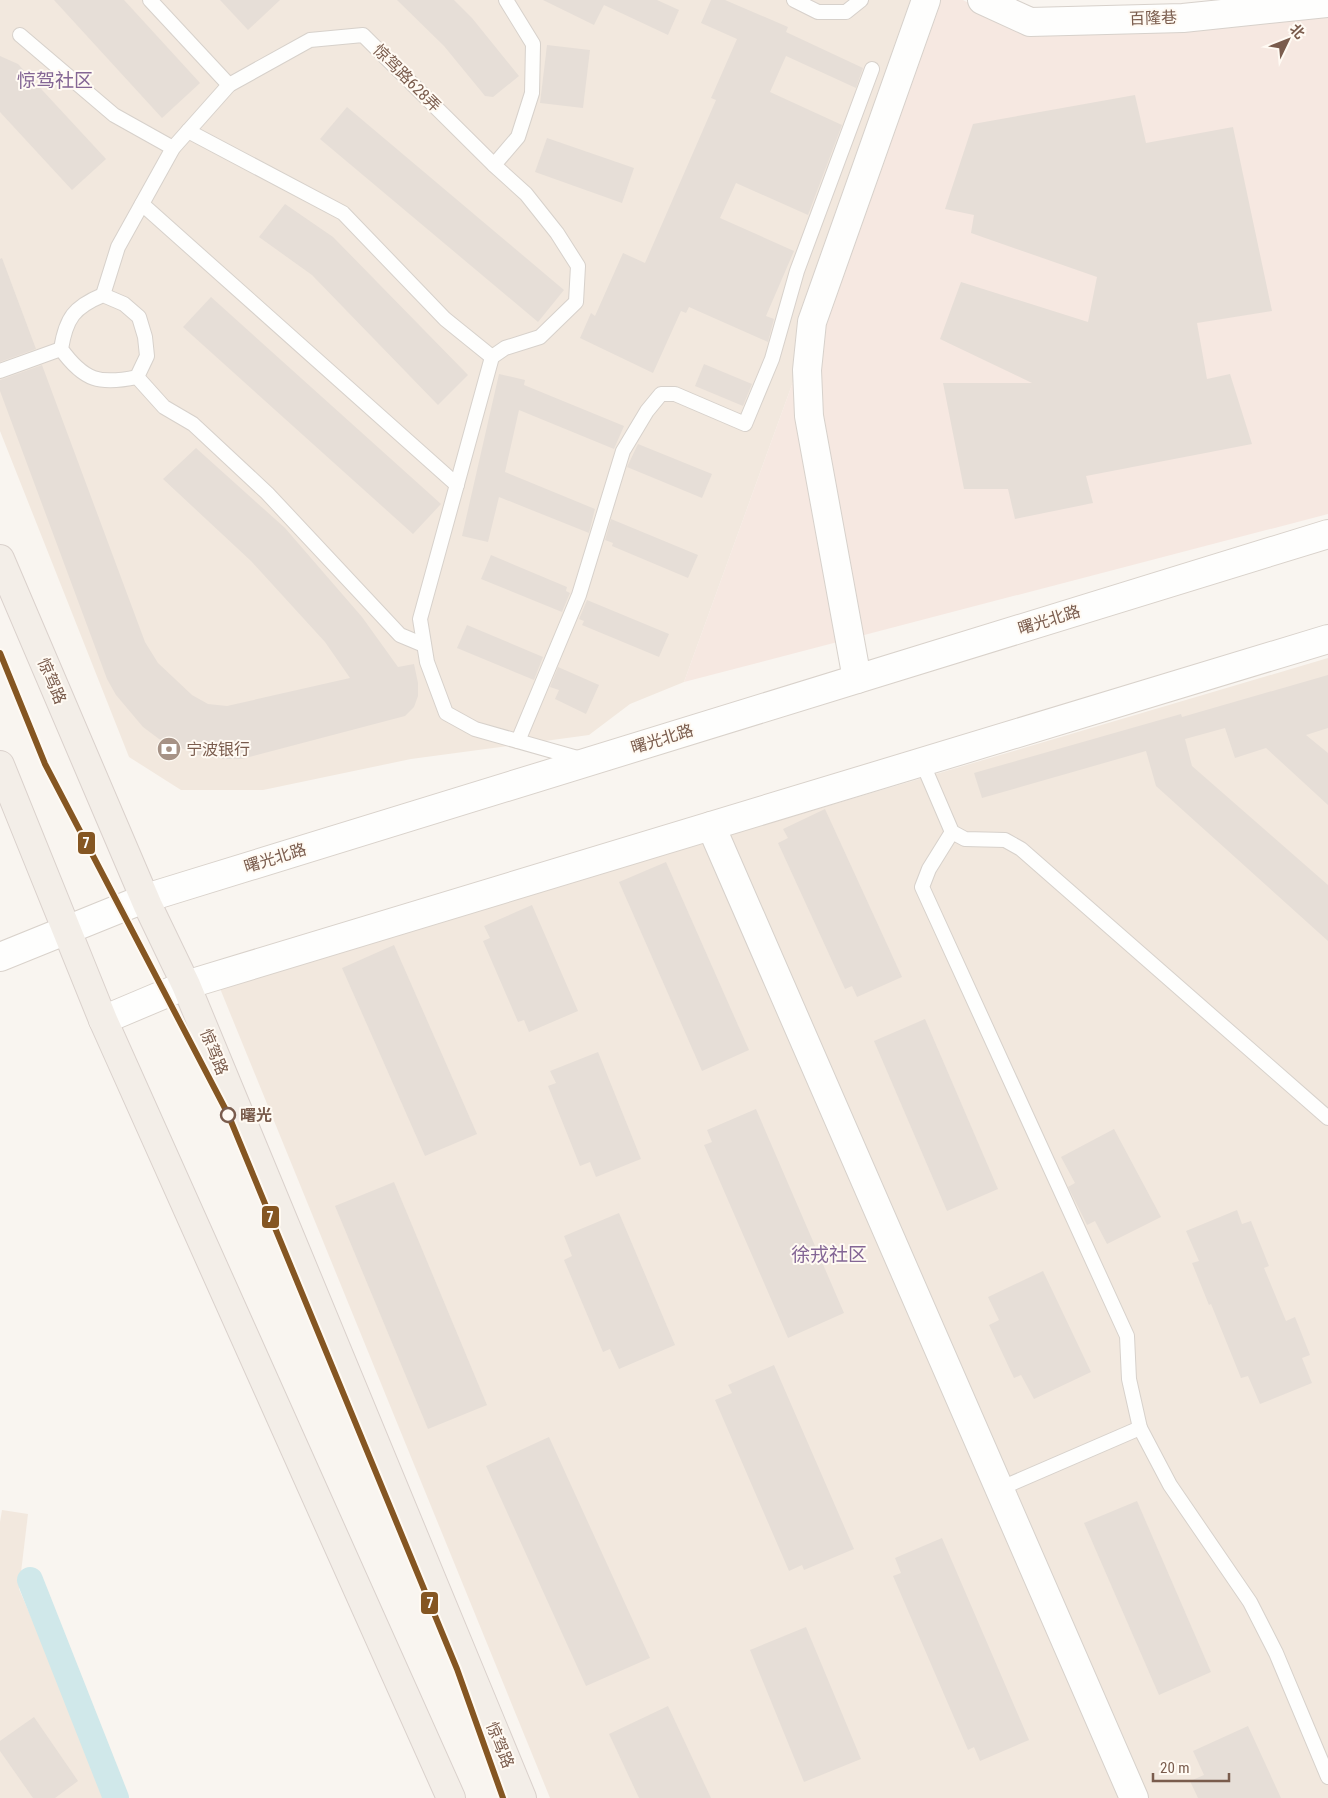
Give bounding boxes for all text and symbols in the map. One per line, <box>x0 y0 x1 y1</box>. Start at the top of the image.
street label: 百隆巷 <box>1129 8 1177 28</box>
north arrow <box>1263 15 1313 65</box>
text: 北 <box>1287 21 1308 42</box>
street label: 惊驾路628弄 <box>369 40 445 116</box>
district label: 惊驾社区 <box>17 69 93 92</box>
street label: 曙光北路 <box>1016 602 1082 638</box>
street label: 惊驾路 <box>34 655 70 707</box>
street label: 曙光北路 <box>629 721 695 757</box>
bank icon: 宁波银行 <box>156 736 182 762</box>
place label: 宁波银行 <box>186 740 250 759</box>
line badge: 7 <box>77 831 96 855</box>
text: 7 <box>82 835 90 851</box>
street label: 曙光北路 <box>242 840 308 876</box>
street label: 惊驾路 <box>196 1026 232 1078</box>
place label: 曙光 <box>240 1106 272 1125</box>
marker: 曙光 <box>220 1107 236 1123</box>
line badge: 7 <box>261 1205 280 1229</box>
text: 7 <box>266 1209 274 1225</box>
district label: 徐戎社区 <box>791 1243 867 1266</box>
line badge: 7 <box>420 1591 439 1615</box>
text: 7 <box>426 1595 434 1611</box>
street label: 惊驾路 <box>482 1719 518 1771</box>
scale bar <box>1153 1750 1229 1782</box>
text: 20 m <box>1160 1759 1190 1777</box>

